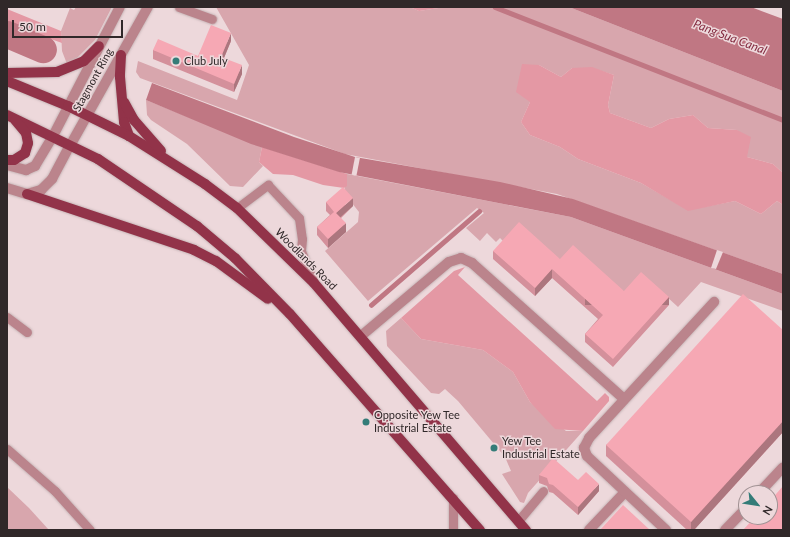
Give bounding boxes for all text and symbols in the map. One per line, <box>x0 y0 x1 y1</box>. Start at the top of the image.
scale bar <box>14 12 125 38</box>
water label: Pang Sua Canal <box>691 16 769 58</box>
text: 50 m <box>19 19 46 34</box>
street label: Stagmont Ring <box>70 46 116 114</box>
place label: Club July <box>184 54 228 68</box>
marker: Club July <box>171 56 181 66</box>
street label: Woodlands Road <box>272 225 340 293</box>
place label: Opposite Yew Tee Industrial Estate <box>374 409 461 435</box>
marker: Opposite Yew Tee Industrial Estate <box>361 417 371 427</box>
place label: Yew Tee Industrial Estate <box>502 435 580 461</box>
marker: Yew Tee Industrial Estate <box>489 443 499 453</box>
north arrow <box>738 485 778 525</box>
text: N <box>760 504 776 518</box>

